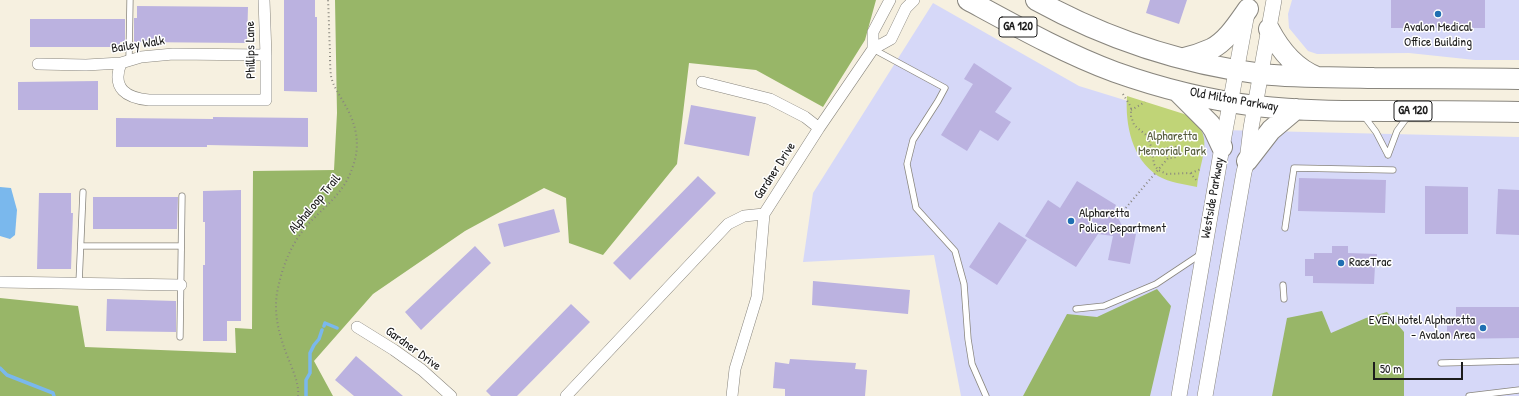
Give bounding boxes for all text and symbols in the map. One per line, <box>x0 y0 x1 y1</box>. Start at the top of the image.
marker: Avalon Medical Office Building <box>1433 9 1443 19</box>
road number: GA 120 <box>999 17 1037 37</box>
place label: Avalon Medical Office Building <box>1404 20 1472 51</box>
street label: Phillips Lane <box>243 21 259 79</box>
street label: Bailey Walk <box>110 33 166 57</box>
street label: Old Milton Parkway <box>1188 85 1280 115</box>
road number: GA 120 <box>1394 101 1432 121</box>
park label: Alpharetta Memorial Park <box>1138 129 1206 160</box>
street label: Gardner Drive <box>751 140 799 202</box>
street label: Westside Parkway <box>1198 156 1228 240</box>
street label: AlphaLoop Trail <box>286 171 344 237</box>
place label: Alpharetta Police Department <box>1079 206 1166 237</box>
marker: Alpharetta Police Department <box>1066 216 1076 226</box>
place label: RaceTrac <box>1349 255 1391 271</box>
marker: RaceTrac <box>1336 258 1346 268</box>
place label: EVEN Hotel Alpharetta - Avalon Area <box>1369 313 1475 344</box>
marker: EVEN Hotel Alpharetta - Avalon Area <box>1478 323 1488 333</box>
street label: Gardner Drive <box>382 324 444 374</box>
scale bar <box>1375 354 1465 380</box>
text: 50 m <box>1380 360 1401 377</box>

